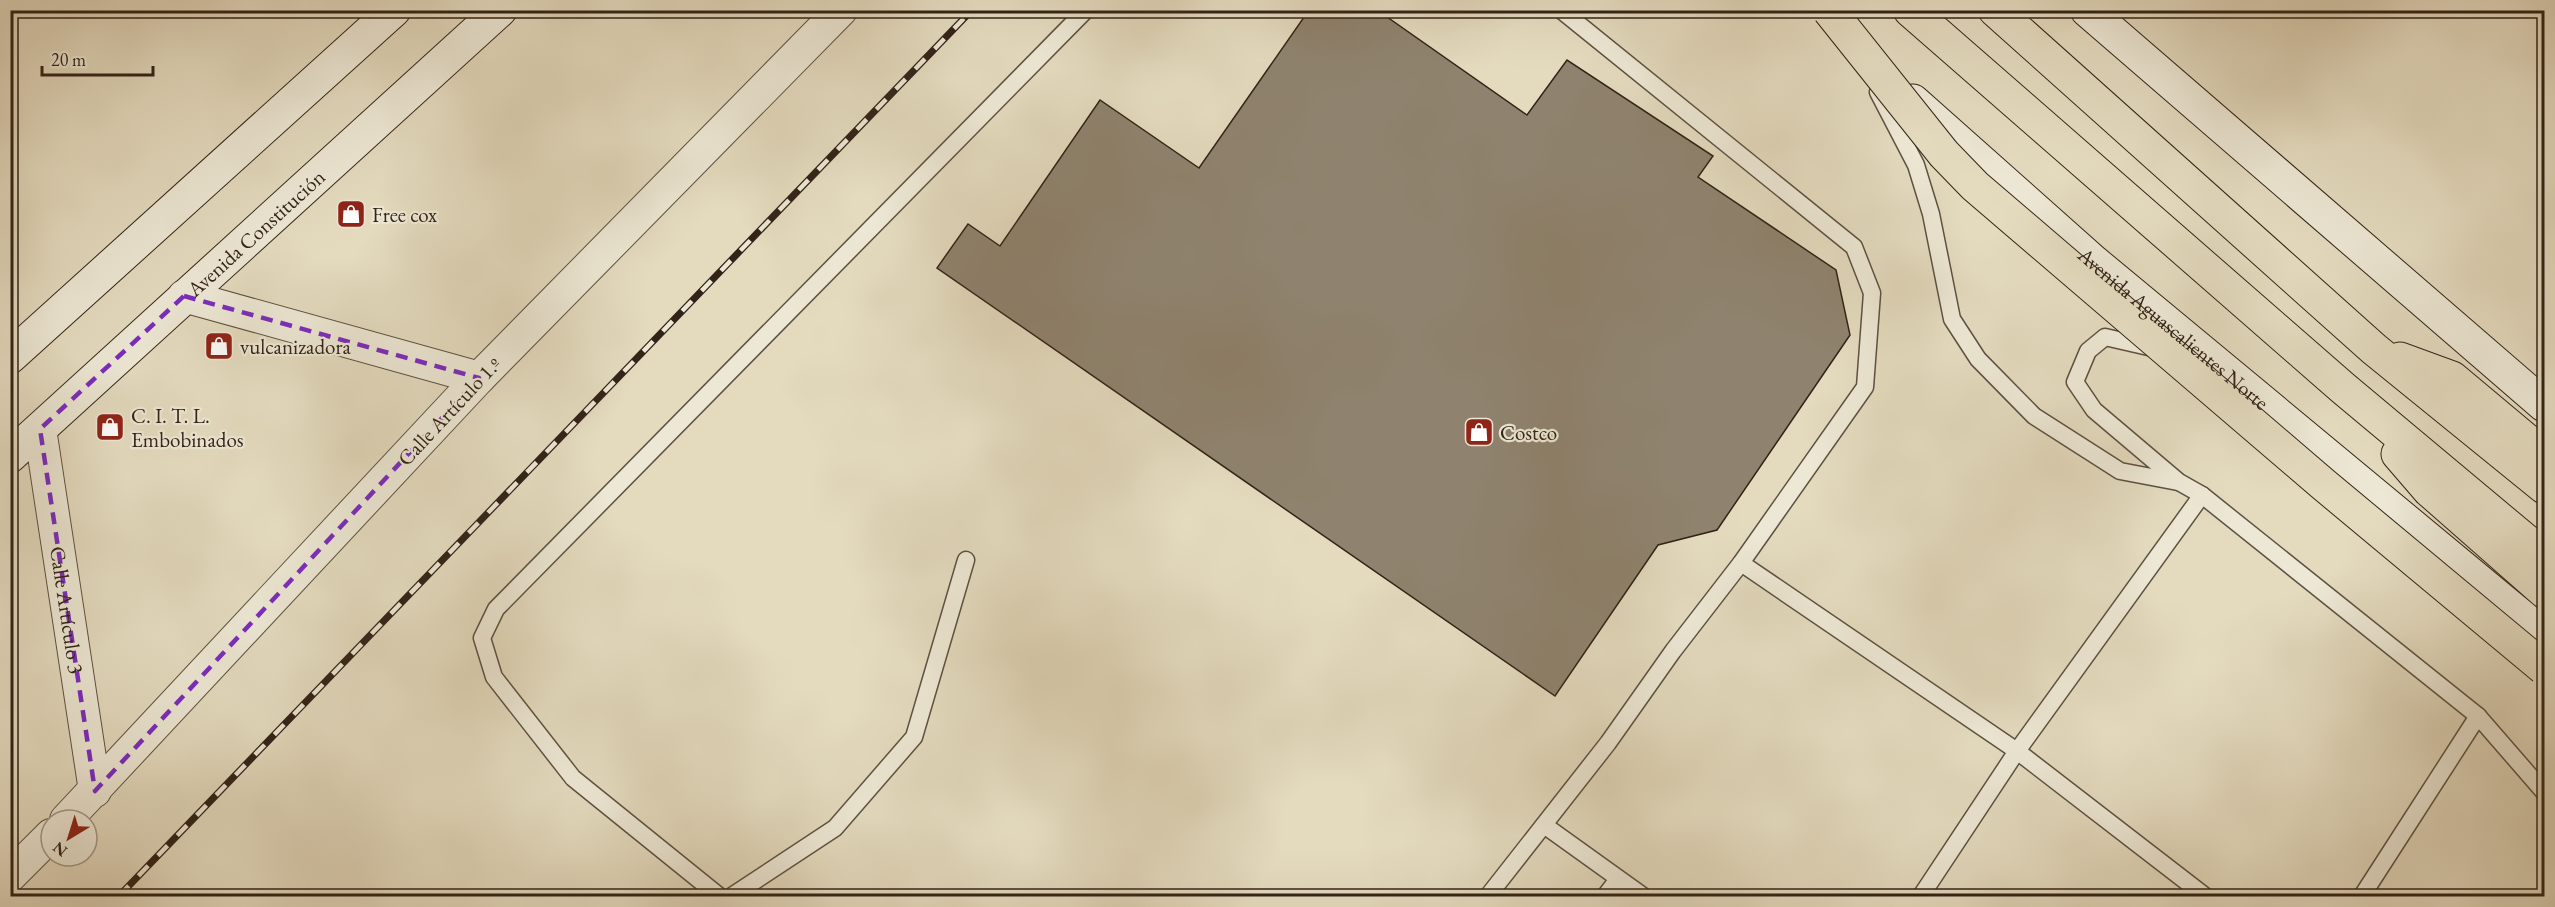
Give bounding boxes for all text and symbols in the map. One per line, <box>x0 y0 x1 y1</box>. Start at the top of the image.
scale bar <box>42 39 153 77</box>
text: 20 m <box>51 48 86 71</box>
street label: Avenida Constitución <box>180 163 330 303</box>
shop icon: Free cox <box>335 198 367 230</box>
place label: Free cox <box>372 201 437 228</box>
street label: Avenida Aguascalientes Norte <box>2072 240 2275 415</box>
shop icon: vulcanizadora <box>203 330 235 362</box>
place label: vulcanizadora <box>240 333 351 360</box>
street label: Calle Artículo 1.º <box>391 351 507 471</box>
place label: C. I. T. L. Embobinados <box>131 402 244 453</box>
shop icon: C. I. T. L. Embobinados <box>94 411 126 443</box>
shop icon: Costco <box>1463 416 1495 448</box>
place label: Costco <box>1500 419 1557 446</box>
street label: Calle Artículo 3 <box>44 544 90 675</box>
north arrow <box>39 808 99 868</box>
text: N <box>48 837 72 862</box>

